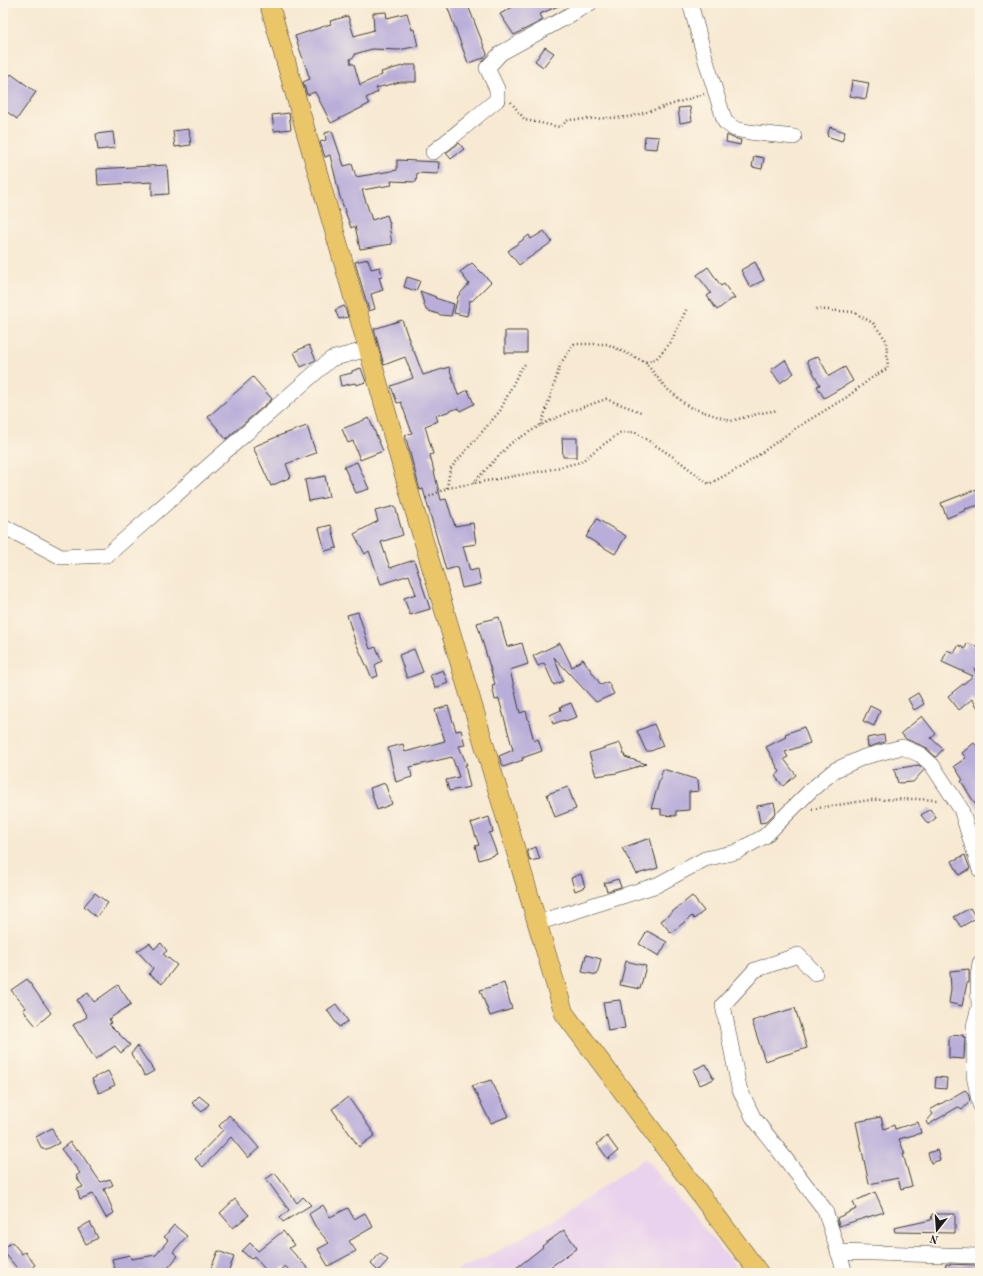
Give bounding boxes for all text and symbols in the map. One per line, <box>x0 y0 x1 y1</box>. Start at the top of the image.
north arrow <box>917 1210 957 1250</box>
text: N <box>928 1231 940 1245</box>

